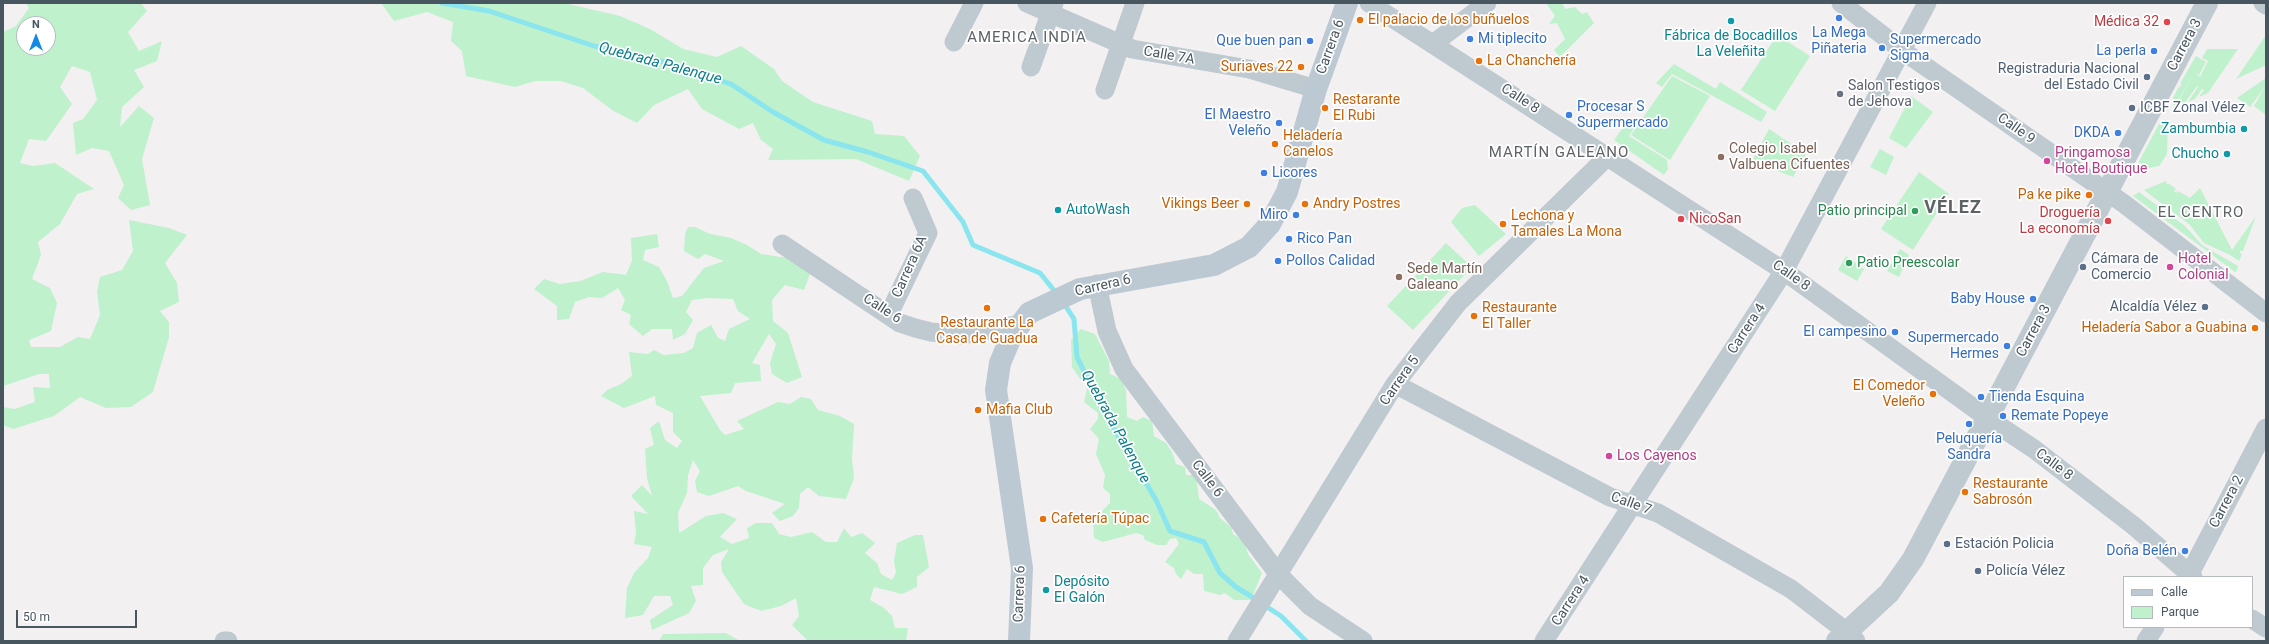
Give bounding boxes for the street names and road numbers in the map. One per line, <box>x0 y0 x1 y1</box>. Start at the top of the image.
street label: Carrera 3 <box>2164 16 2206 74</box>
street label: Carrera 6 <box>1313 17 1349 77</box>
street label: Calle 7A <box>1142 43 1196 69</box>
street label: Calle 8 <box>1498 80 1542 118</box>
street label: Calle 9 <box>1994 110 2038 148</box>
street label: Carrera 6A <box>889 233 931 301</box>
street label: Calle 8 <box>1769 257 1813 295</box>
street label: Carrera 6 <box>1073 271 1133 301</box>
street label: Calle 6 <box>860 290 904 328</box>
street label: Carrera 4 <box>1724 301 1770 357</box>
street label: Carrera 3 <box>2013 302 2055 360</box>
street label: Carrera 5 <box>1377 353 1423 409</box>
street label: Calle 8 <box>2032 446 2076 484</box>
street label: Calle 6 <box>1188 457 1226 501</box>
street label: Carrera 2 <box>2206 473 2248 531</box>
street label: Calle 7 <box>1608 489 1654 519</box>
street label: Carrera 6 <box>1011 565 1029 623</box>
street label: Carrera 4 <box>1548 573 1594 629</box>

